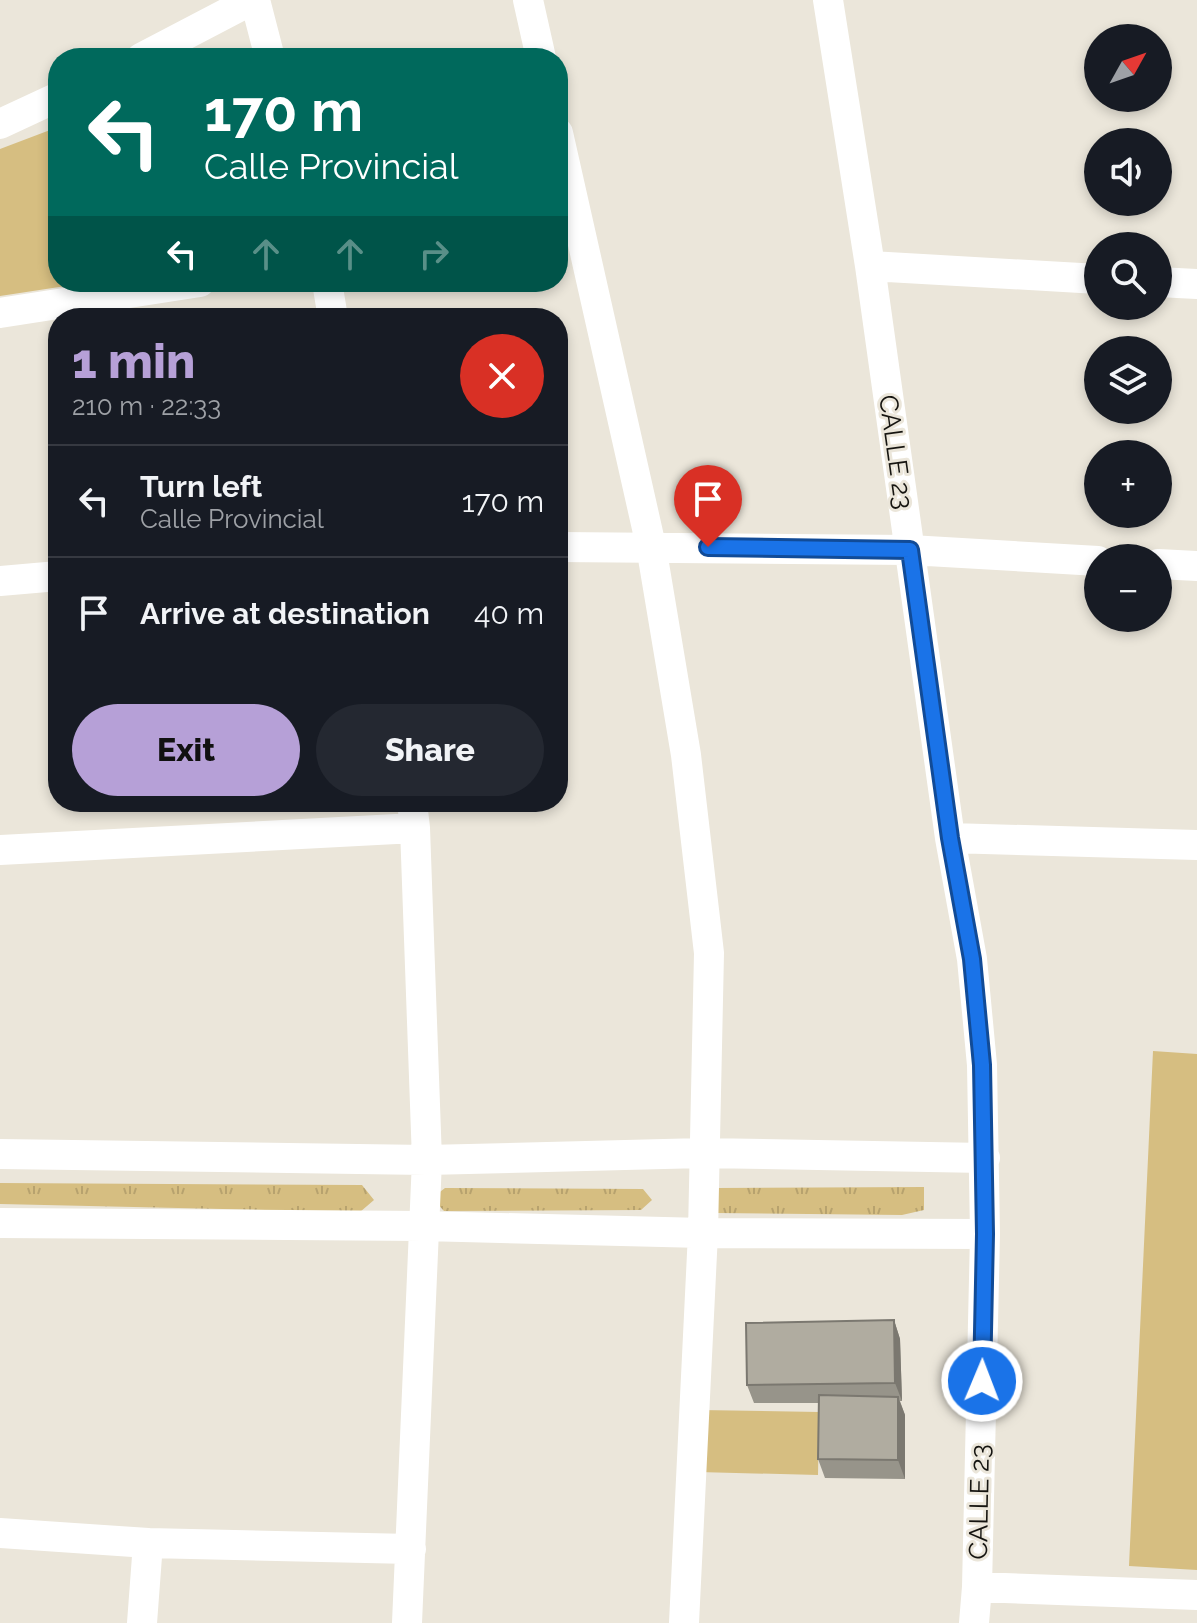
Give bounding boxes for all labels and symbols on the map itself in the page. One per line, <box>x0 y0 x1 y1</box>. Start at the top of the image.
north arrow <box>1084 24 1172 112</box>
street label: CALLE 23 <box>873 393 919 511</box>
pin <box>674 465 742 547</box>
position arrow <box>940 1339 1024 1423</box>
street label: CALLE 23 <box>963 1444 995 1560</box>

